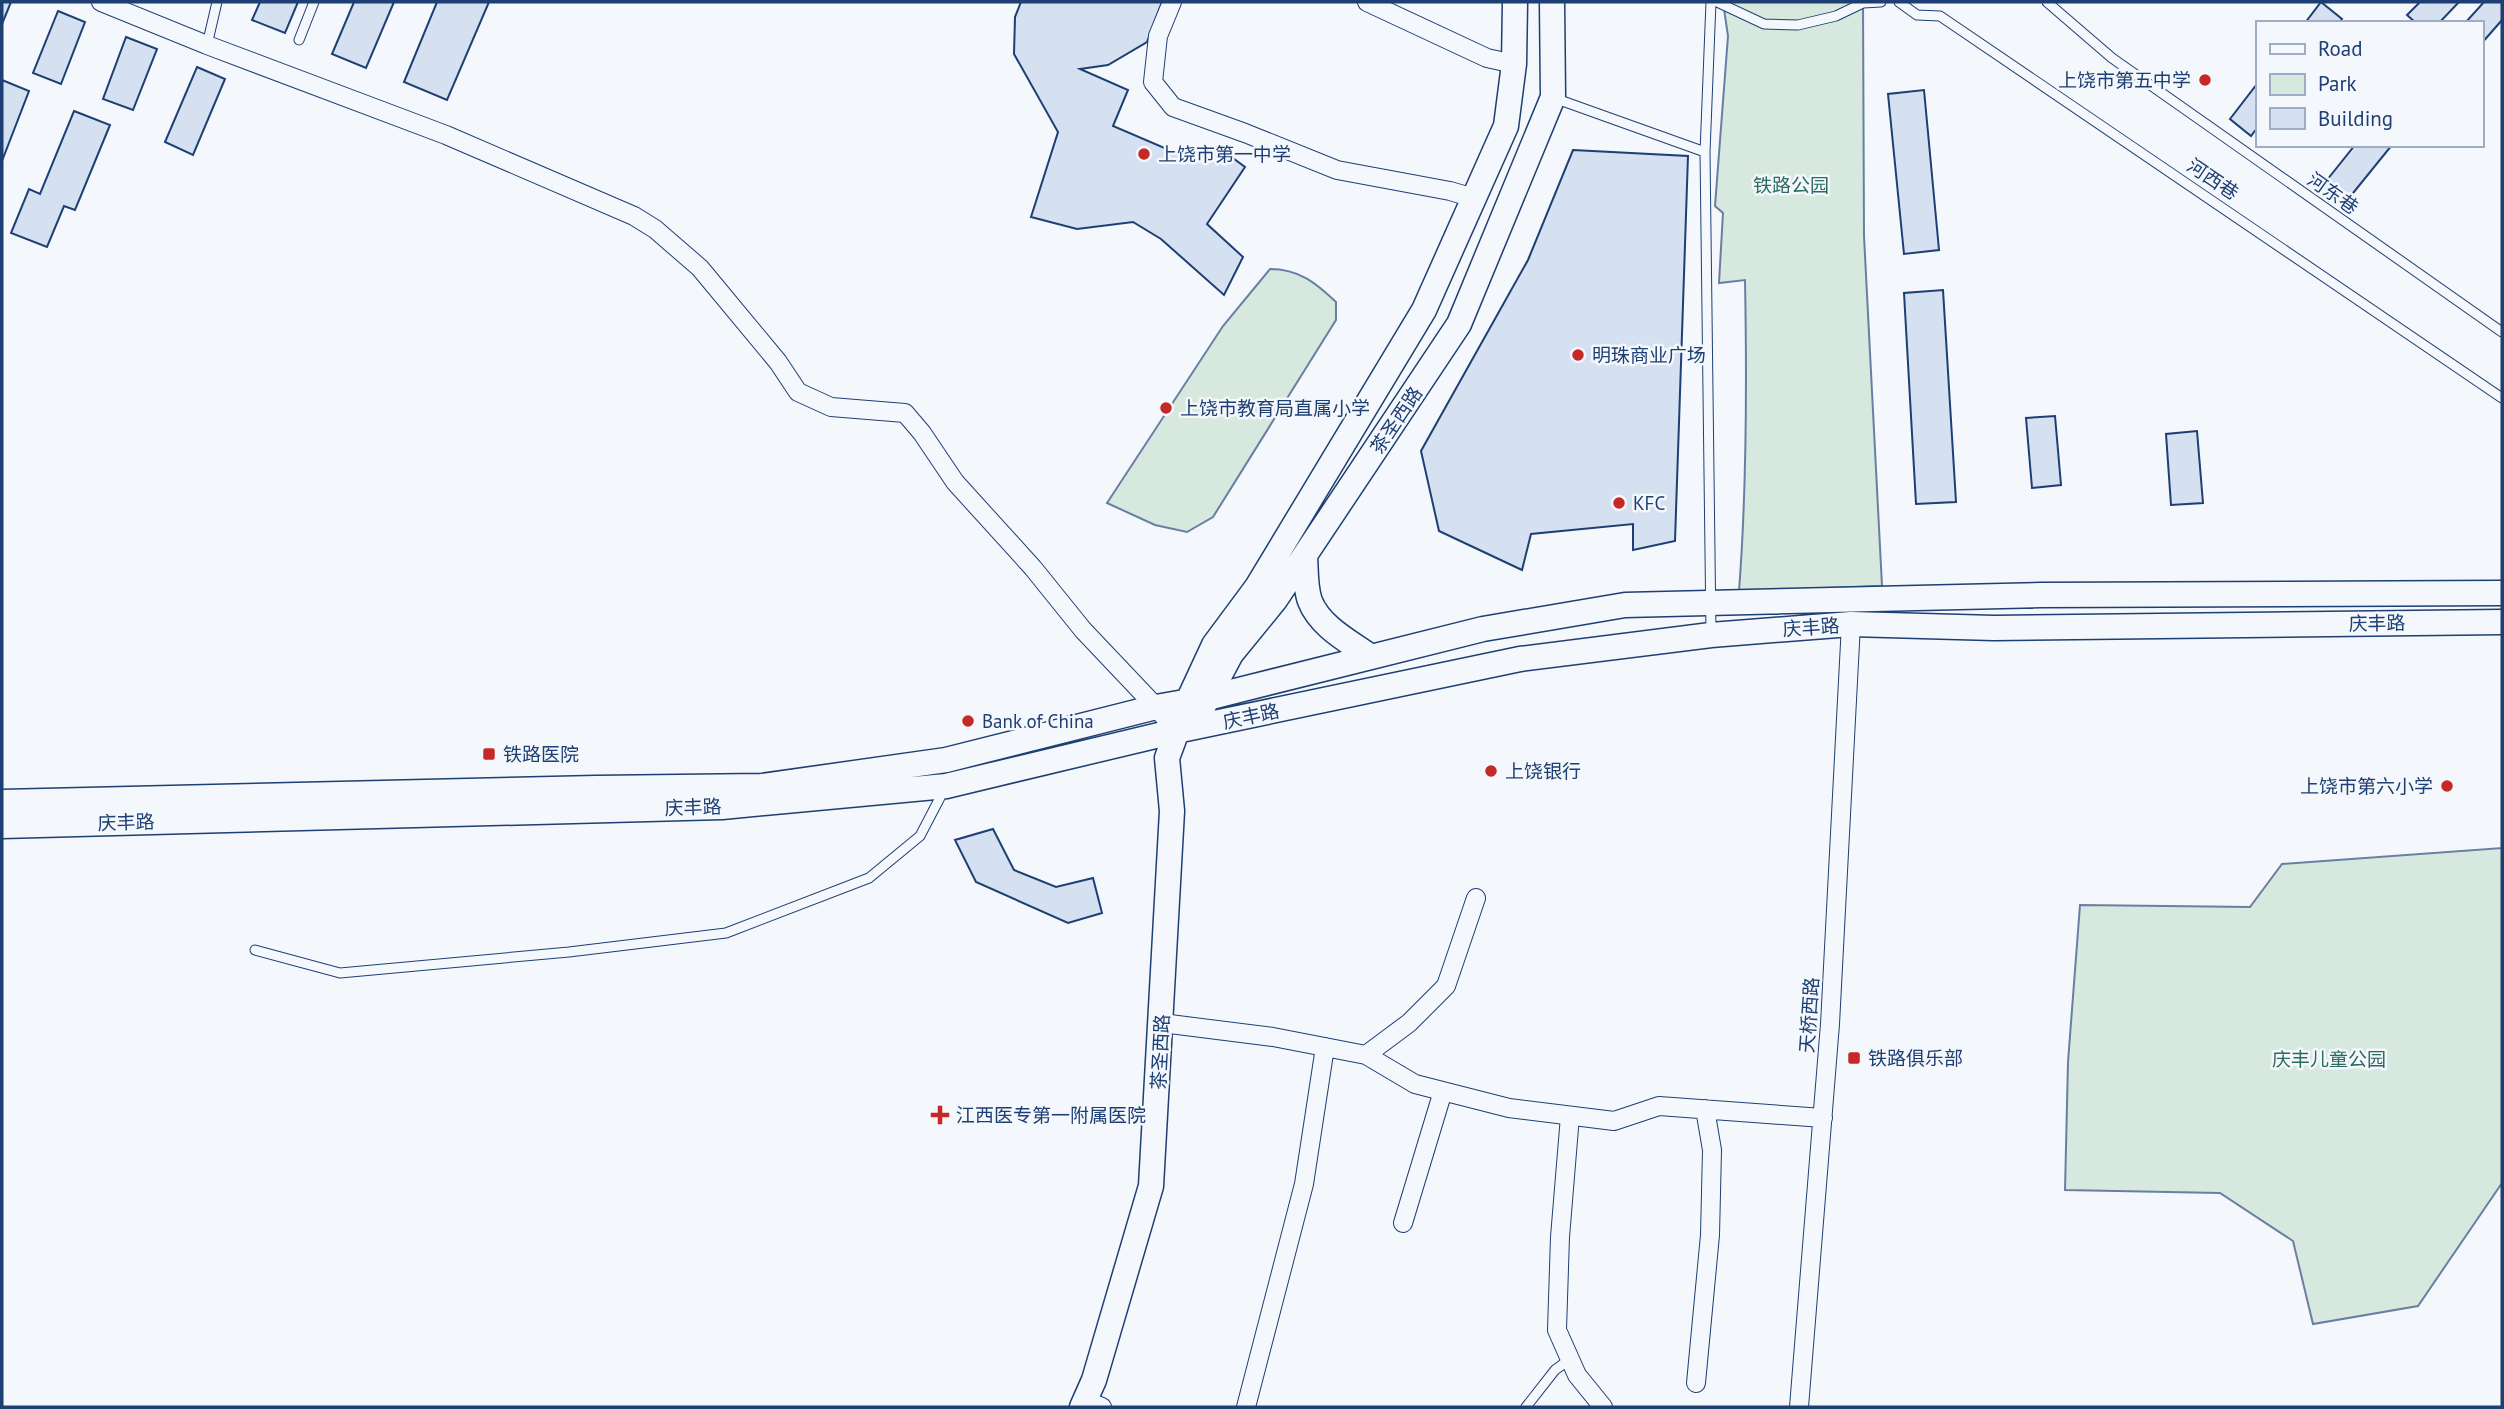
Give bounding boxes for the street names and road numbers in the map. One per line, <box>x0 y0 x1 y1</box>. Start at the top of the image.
street label: 河西巷 <box>2183 153 2243 205</box>
street label: 河东巷 <box>2303 167 2363 219</box>
street label: 茶圣西路 <box>1365 382 1427 458</box>
street label: 庆丰路 <box>2348 611 2406 635</box>
street label: 庆丰路 <box>1782 613 1840 641</box>
street label: 庆丰路 <box>1221 698 1281 734</box>
street label: 庆丰路 <box>664 794 722 820</box>
street label: 庆丰路 <box>97 809 155 835</box>
street label: 天桥西路 <box>1794 976 1824 1054</box>
street label: 茶圣西路 <box>1146 1013 1174 1091</box>

